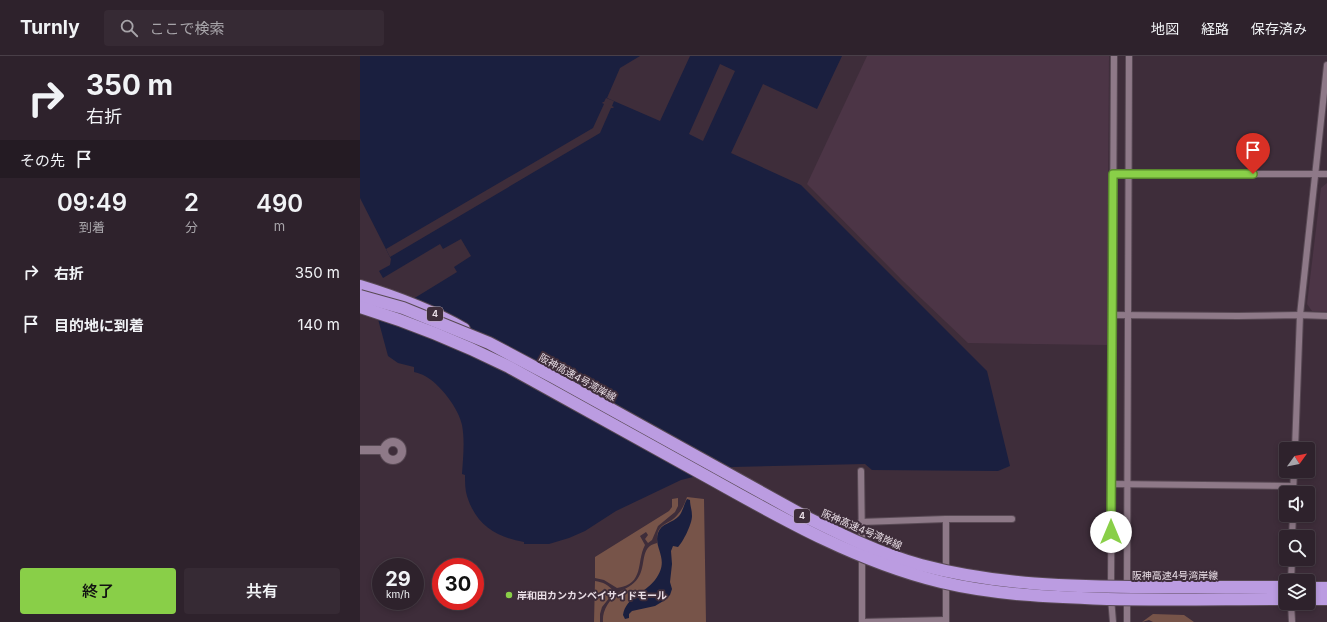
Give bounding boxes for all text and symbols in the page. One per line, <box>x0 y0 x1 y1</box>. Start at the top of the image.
search box <box>104 10 384 46</box>
text: Turnly <box>20 16 80 39</box>
icon: search <box>118 17 140 39</box>
text: ここで検索 <box>150 19 225 38</box>
text: 地図 <box>1151 20 1179 37</box>
text: 経路 <box>1201 20 1229 37</box>
text: 保存済み <box>1251 20 1307 37</box>
text: 350 m <box>86 68 173 102</box>
icon: right <box>20 72 72 124</box>
text: 右折 <box>86 106 122 127</box>
pin <box>1236 133 1270 174</box>
icon: arrive <box>1242 139 1264 161</box>
icon: arrive <box>73 148 95 170</box>
text: その先 <box>20 151 65 170</box>
text: 09:49 <box>57 188 127 217</box>
text: 2 <box>184 188 199 217</box>
text: 490 <box>256 189 303 218</box>
text: m <box>274 218 285 234</box>
text: 到着 <box>79 219 105 235</box>
text: 分 <box>185 219 198 235</box>
icon: right <box>20 261 42 283</box>
text: 350 m <box>295 263 340 282</box>
text: 右折 <box>54 264 84 283</box>
road number: 4 <box>427 307 443 321</box>
icon: arrive <box>20 313 42 335</box>
text: 140 m <box>297 315 340 334</box>
text: 目的地に到着 <box>54 316 144 335</box>
street label: 阪神高速4号湾岸線 <box>537 351 619 403</box>
north arrow <box>1279 442 1315 478</box>
map controls <box>1279 442 1315 610</box>
button: sound <box>1279 486 1315 522</box>
street label: 阪神高速4号湾岸線 <box>820 507 904 551</box>
road number: 4 <box>794 509 810 523</box>
position arrow <box>1090 511 1132 553</box>
button: search <box>1279 530 1315 566</box>
speed limit sign: 30 <box>432 558 484 610</box>
text: 29 <box>385 567 411 591</box>
button: 終了 <box>20 568 176 614</box>
button: 共有 <box>184 568 340 614</box>
street label: 阪神高速4号湾岸線 <box>1132 569 1218 581</box>
button: layers <box>1279 574 1315 610</box>
text: km/h <box>386 588 410 600</box>
place label: 岸和田カンカンベイサイドモール <box>517 589 667 601</box>
marker: 岸和田カンカンベイサイドモール <box>504 590 514 600</box>

